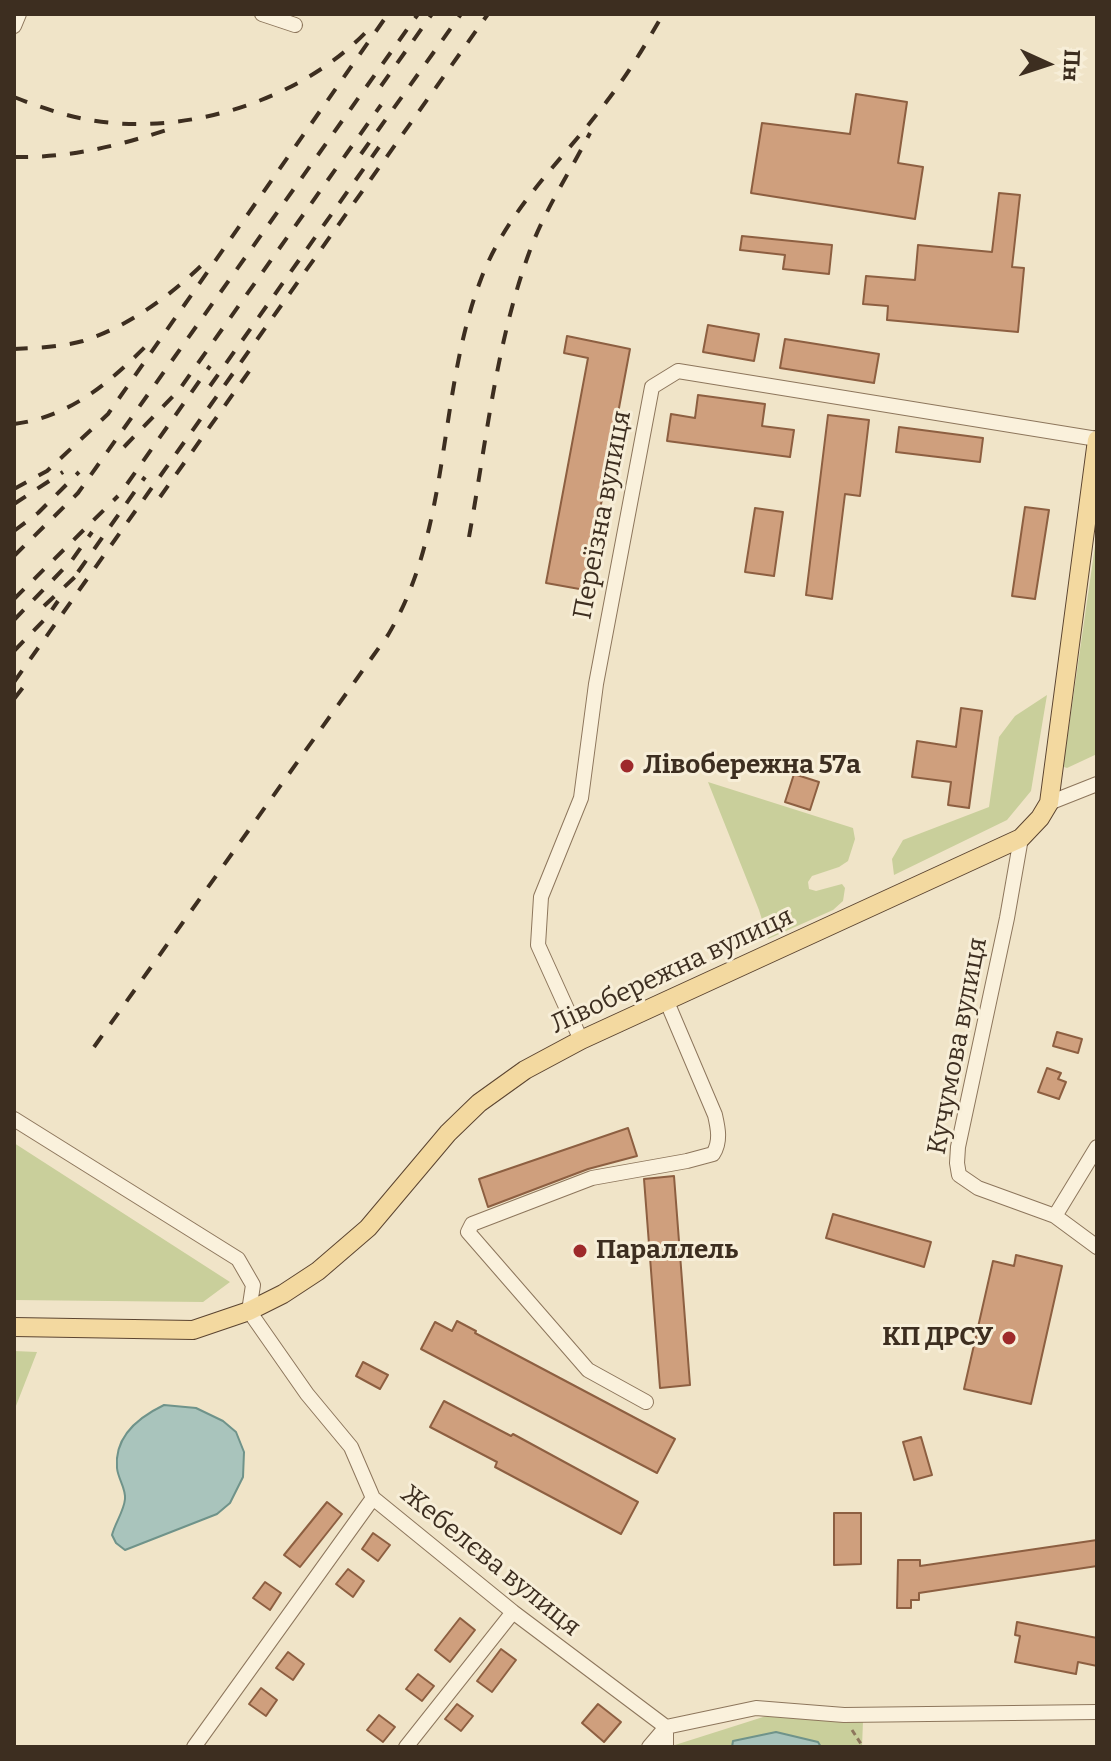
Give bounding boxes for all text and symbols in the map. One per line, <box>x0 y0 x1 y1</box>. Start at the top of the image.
north arrow <box>1007 24 1087 104</box>
text: Пн <box>1057 49 1086 82</box>
street label: Переїзна вулиця <box>567 408 639 622</box>
place label: Лівобережна 57а <box>643 750 861 782</box>
marker: Лівобережна 57а <box>618 757 636 775</box>
street label: Лівобережна вулиця <box>546 901 798 1041</box>
street label: Кучумова вулиця <box>922 935 994 1157</box>
place label: Параллель <box>596 1235 738 1267</box>
marker: Параллель <box>571 1242 589 1260</box>
place label: КП ДРСУ <box>882 1322 993 1354</box>
marker: КП ДРСУ <box>1000 1329 1018 1347</box>
street label: Жебелєва вулиця <box>394 1479 586 1643</box>

